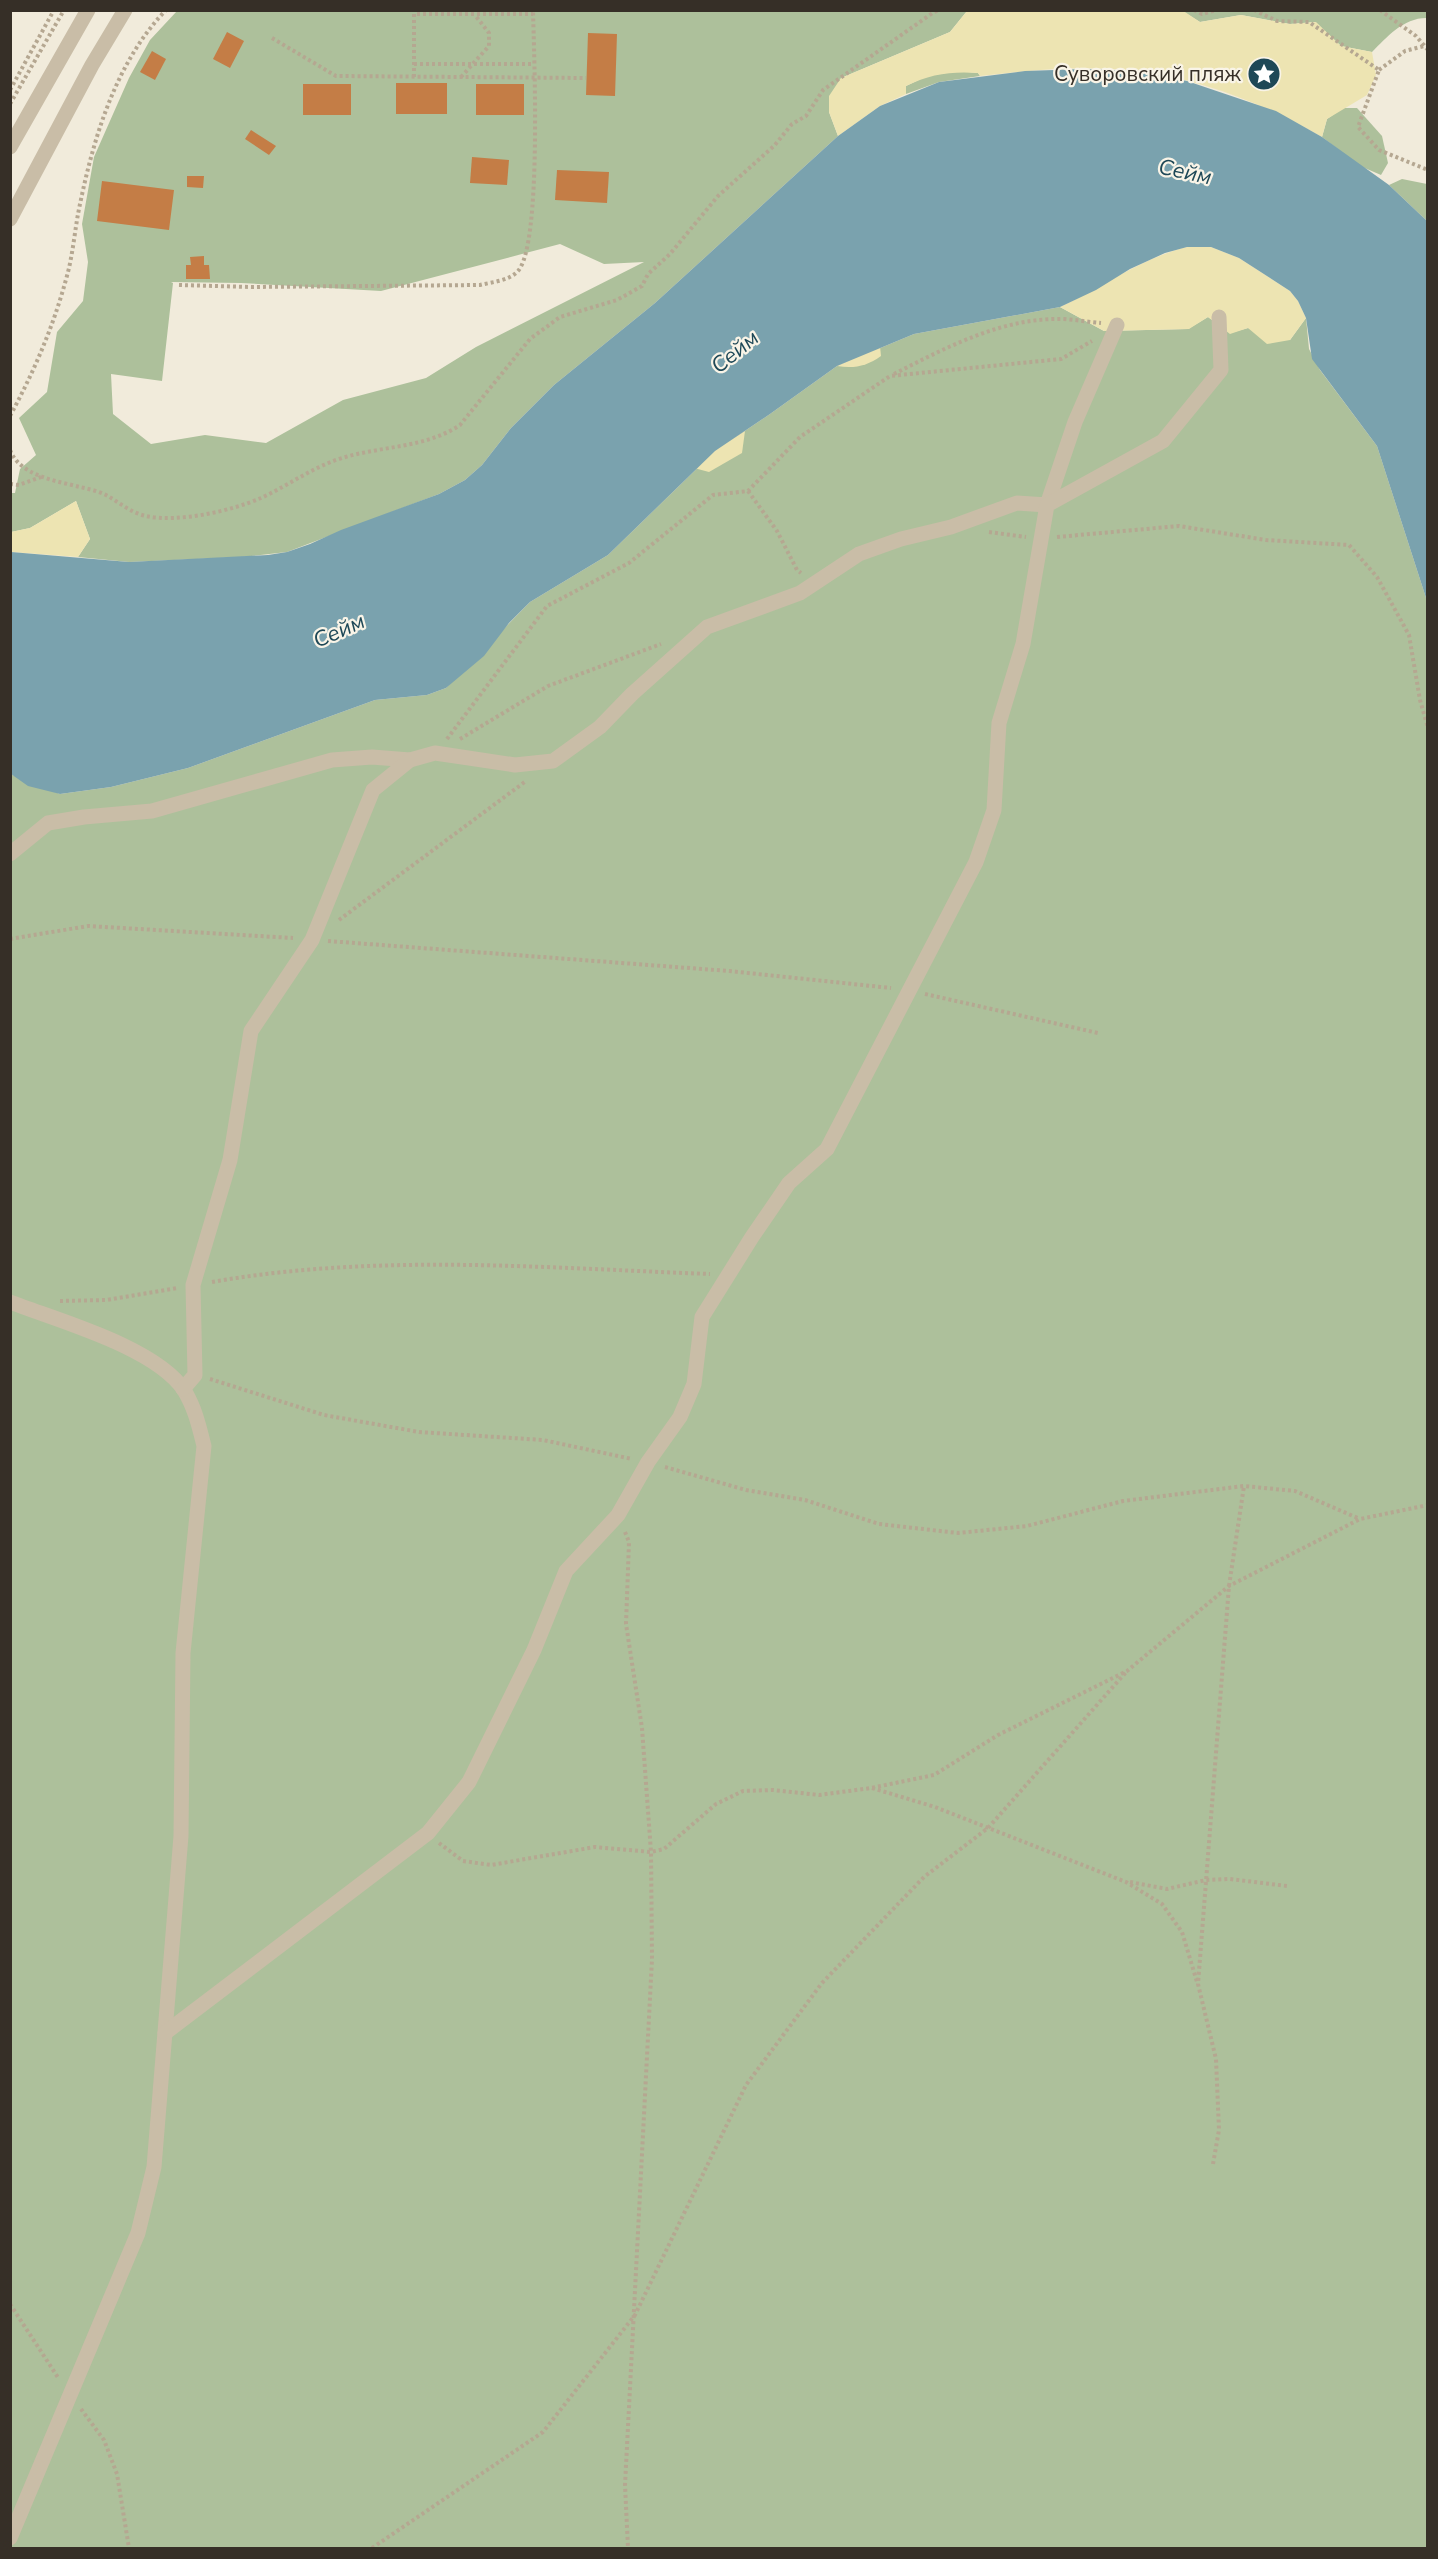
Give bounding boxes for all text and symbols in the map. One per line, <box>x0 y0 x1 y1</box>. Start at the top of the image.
place icon: Суворовский пляж <box>1246 56 1282 92</box>
place label: Суворовский пляж <box>1054 60 1242 88</box>
water label: Сейм <box>1156 152 1214 192</box>
water label: Сейм <box>705 323 765 381</box>
water label: Сейм <box>308 606 370 656</box>

